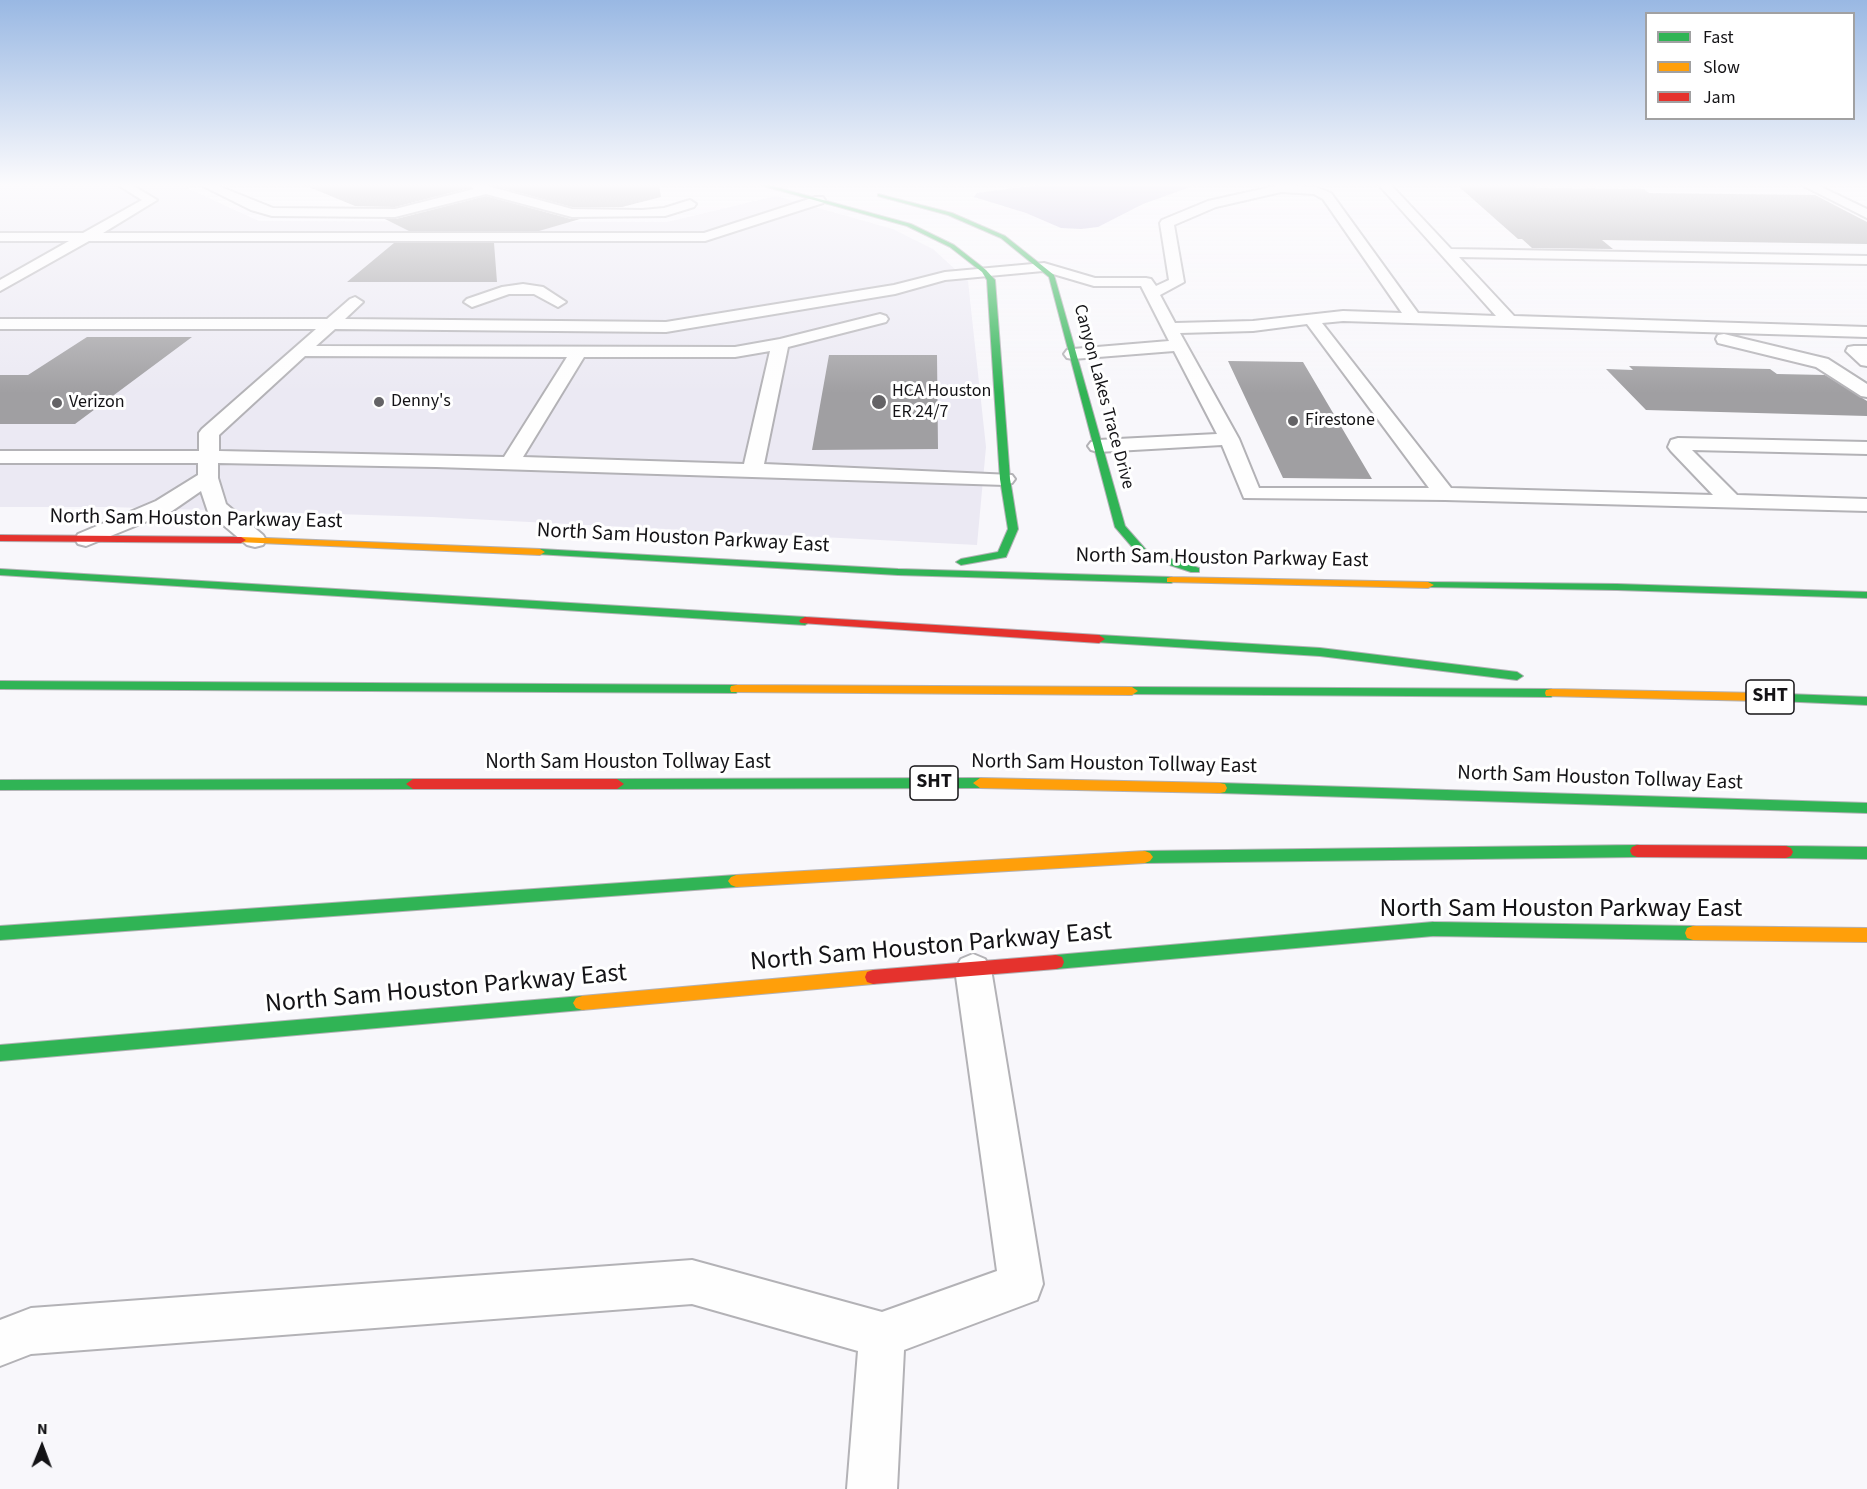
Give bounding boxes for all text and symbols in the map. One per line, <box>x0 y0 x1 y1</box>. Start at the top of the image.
legend <box>1645 12 1855 120</box>
text: Fast <box>1703 25 1734 50</box>
text: Slow <box>1703 55 1740 80</box>
text: Jam <box>1703 85 1736 110</box>
street label: Canyon Lakes Trace Drive <box>1068 302 1138 492</box>
place label: HCA Houston ER 24/7 <box>892 381 991 424</box>
place label: Denny's <box>391 391 451 413</box>
place label: Verizon <box>69 392 125 414</box>
marker: HCA Houston ER 24/7 <box>870 393 888 411</box>
marker: Denny's <box>372 395 386 409</box>
marker: Verizon <box>50 396 64 410</box>
place label: Firestone <box>1305 410 1375 432</box>
marker: Firestone <box>1286 414 1300 428</box>
street label: North Sam Houston Parkway East <box>49 505 343 535</box>
street label: North Sam Houston Parkway East <box>536 519 830 559</box>
street label: North Sam Houston Parkway East <box>1075 544 1369 574</box>
road number: SHT <box>1746 680 1794 714</box>
street label: North Sam Houston Tollway East <box>485 750 771 776</box>
street label: North Sam Houston Tollway East <box>971 750 1257 780</box>
street label: North Sam Houston Tollway East <box>1457 761 1743 797</box>
road number: SHT <box>910 766 958 800</box>
street label: North Sam Houston Parkway East <box>1380 894 1742 926</box>
street label: North Sam Houston Parkway East <box>749 917 1113 979</box>
street label: North Sam Houston Parkway East <box>264 959 628 1021</box>
north arrow <box>12 1417 72 1477</box>
text: N <box>37 1418 48 1440</box>

